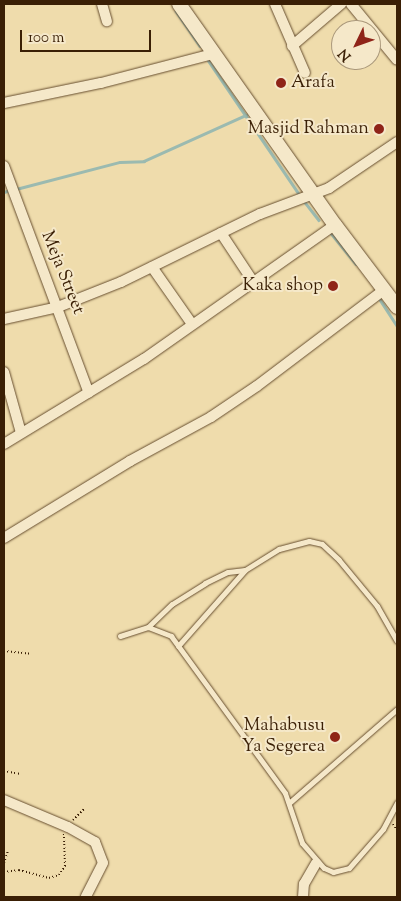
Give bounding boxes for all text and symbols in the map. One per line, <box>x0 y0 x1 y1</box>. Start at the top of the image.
scale bar <box>22 20 154 52</box>
north arrow <box>331 20 381 70</box>
text: 100 m <box>28 28 64 49</box>
text: N <box>334 44 357 65</box>
place label: Arafa <box>291 72 335 94</box>
marker: Arafa <box>275 77 287 89</box>
place label: Masjid Rahman <box>247 118 369 140</box>
marker: Masjid Rahman <box>373 123 385 135</box>
street label: Meja Street <box>35 228 89 318</box>
place label: Kaka shop <box>243 275 323 297</box>
marker: Kaka shop <box>327 280 339 292</box>
place label: Mahabusu Ya Segerea <box>242 716 325 759</box>
marker: Mahabusu Ya Segerea <box>329 731 341 743</box>

